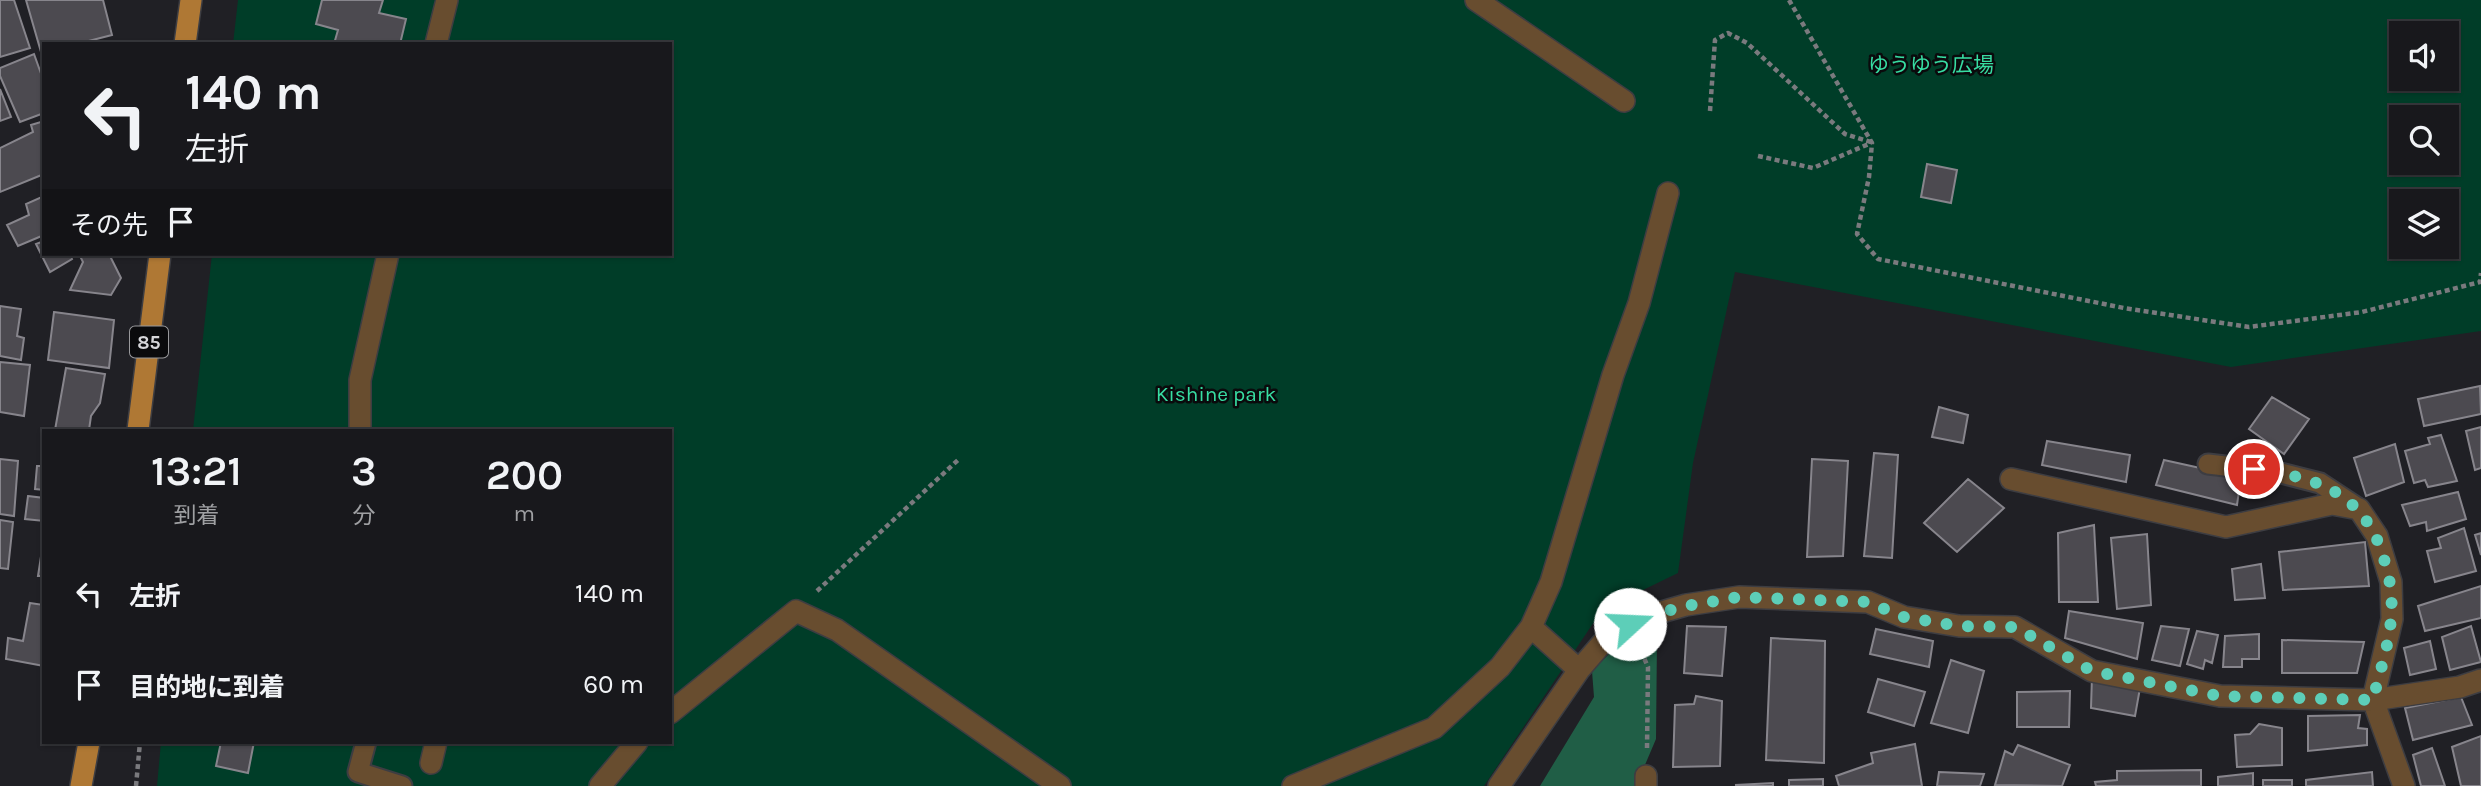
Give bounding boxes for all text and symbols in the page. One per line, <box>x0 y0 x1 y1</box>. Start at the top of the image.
map controls <box>2389 21 2459 259</box>
button: sound <box>2389 21 2459 91</box>
park label: ゆうゆう広場 <box>1868 53 1994 77</box>
text: 140 m <box>185 64 322 121</box>
icon: left <box>70 70 161 161</box>
button: search <box>2389 105 2459 175</box>
text: 左折 <box>185 131 249 168</box>
button: layers <box>2389 189 2459 259</box>
icon: arrive <box>162 203 200 241</box>
text: その先 <box>70 210 148 241</box>
road number: 85 <box>130 326 168 358</box>
park label: Kishine park <box>1156 382 1277 406</box>
pin <box>2224 439 2284 499</box>
text: 13:21 <box>151 446 242 496</box>
text: 3 <box>351 446 377 496</box>
text: 200 <box>486 450 563 500</box>
icon: arrive <box>2235 450 2273 488</box>
text: m <box>514 500 535 527</box>
text: 到着 <box>173 502 219 529</box>
text: 分 <box>352 502 375 529</box>
icon: left <box>70 575 108 613</box>
text: 140 m <box>575 578 644 609</box>
text: 左折 <box>129 581 181 612</box>
position arrow <box>1593 587 1667 661</box>
icon: arrive <box>70 666 108 704</box>
text: 60 m <box>583 669 644 700</box>
text: 目的地に到着 <box>129 672 285 703</box>

